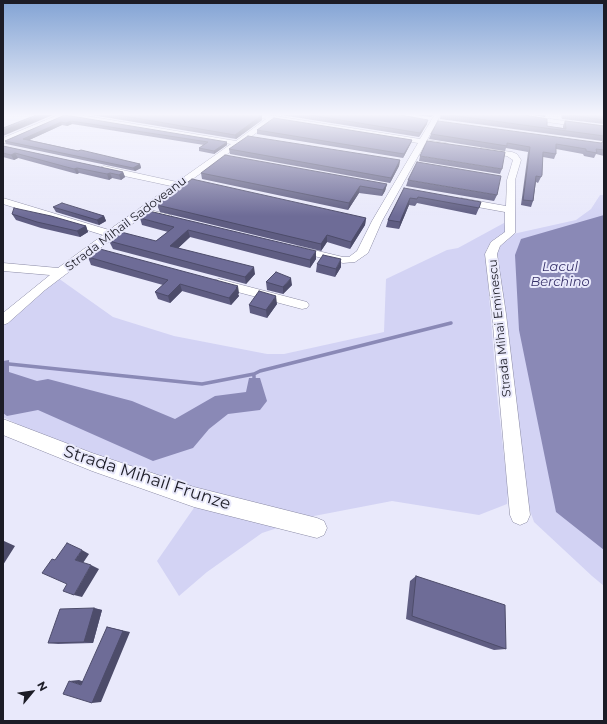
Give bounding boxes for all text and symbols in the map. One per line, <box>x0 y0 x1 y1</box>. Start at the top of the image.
street label: Strada Mihail Sadoveanu <box>63 174 189 274</box>
street label: Strada Mihai Eminescu <box>486 258 514 398</box>
water label: Lacul Berchino <box>530 259 590 290</box>
street label: Strada Mihail Frunze <box>61 441 233 515</box>
north arrow <box>12 672 52 712</box>
text: N <box>34 679 51 693</box>

